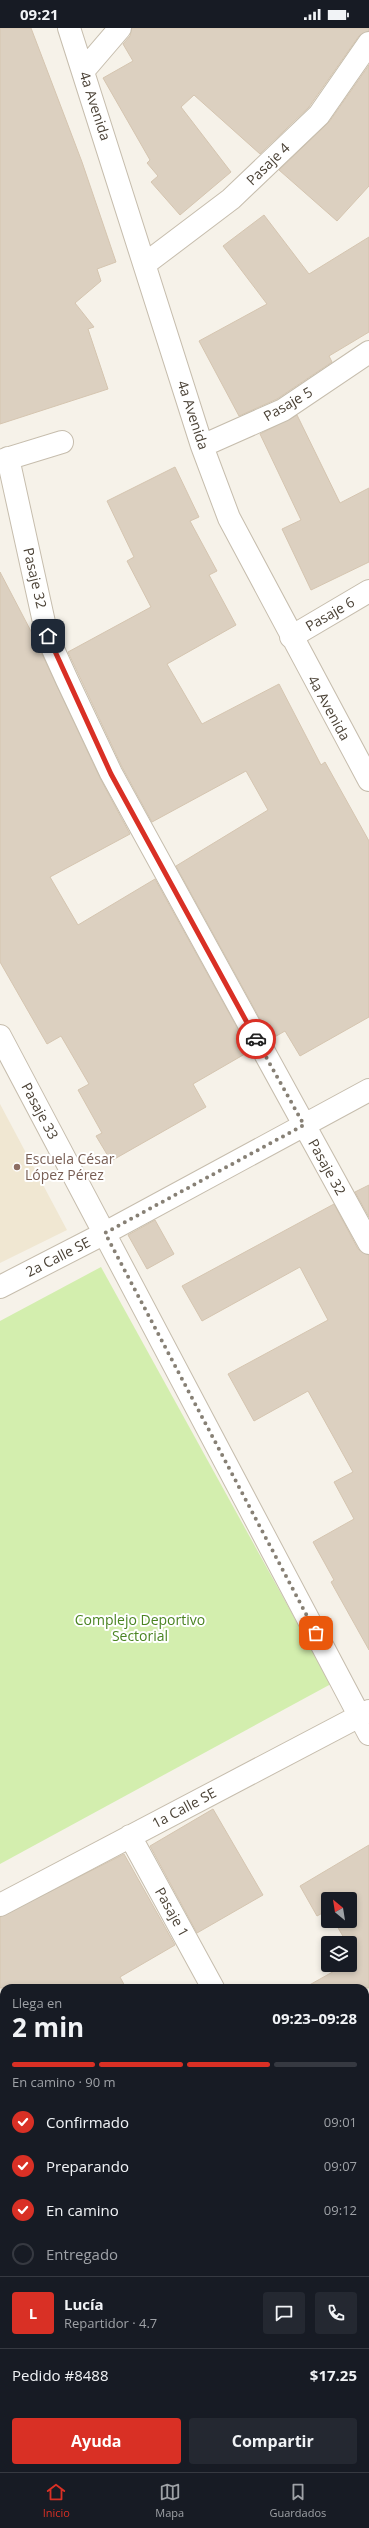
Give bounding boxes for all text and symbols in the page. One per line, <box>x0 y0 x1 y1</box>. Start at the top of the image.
text: 09:21 <box>20 4 59 24</box>
street label: 4a Avenida <box>75 69 116 143</box>
street label: Pasaje 4 <box>242 138 294 189</box>
street label: 4a Avenida <box>173 378 214 452</box>
street label: Pasaje 5 <box>260 382 316 425</box>
street label: Pasaje 32 <box>19 546 52 610</box>
street label: Pasaje 6 <box>302 592 358 635</box>
pin <box>31 619 65 653</box>
icon: home <box>37 625 59 647</box>
street label: 4a Avenida <box>304 672 355 744</box>
courier <box>236 1019 276 1059</box>
icon: car <box>245 1028 267 1050</box>
street label: Pasaje 33 <box>18 1079 63 1142</box>
street label: Pasaje 32 <box>304 1135 351 1198</box>
place label: Escuela César López Pérez <box>25 1149 115 1184</box>
marker: Escuela César López Pérez <box>12 1162 22 1172</box>
street label: 2a Calle SE <box>22 1232 93 1281</box>
park label: Complejo Deportivo Sectorial <box>75 1610 205 1645</box>
pin <box>299 1616 333 1650</box>
icon: bag <box>305 1622 327 1644</box>
street label: 1a Calle SE <box>148 1783 219 1832</box>
street label: Pasaje 1 <box>151 1884 194 1940</box>
north arrow <box>321 1892 357 1928</box>
map controls <box>321 1892 357 1972</box>
button: layers <box>321 1936 357 1972</box>
text: Llega en <box>12 1994 62 2012</box>
text: 09:23–09:28 <box>272 2008 357 2028</box>
text: 2 min <box>12 2009 84 2045</box>
text: En camino · 90 m <box>12 2073 116 2091</box>
icon: check <box>12 2111 34 2133</box>
text: Confirmado <box>46 2112 129 2132</box>
text: 09:01 <box>324 2113 357 2131</box>
icon: check <box>12 2155 34 2177</box>
text: Preparando <box>46 2156 129 2176</box>
text: 09:07 <box>324 2157 357 2175</box>
icon: check <box>12 2199 34 2221</box>
text: En camino <box>46 2200 119 2220</box>
text: 09:12 <box>324 2201 357 2219</box>
text: Entregado <box>46 2244 118 2264</box>
button: chat <box>263 2292 305 2334</box>
button: phone <box>315 2292 357 2334</box>
text: Lucía <box>64 2294 104 2314</box>
text: L <box>29 2303 37 2323</box>
text: Repartidor · 4.7 <box>64 2314 157 2332</box>
text: Pedido #8488 <box>12 2365 109 2385</box>
text: $17.25 <box>310 2365 357 2385</box>
button: Ayuda <box>12 2418 181 2464</box>
button: Compartir <box>189 2418 357 2464</box>
tab: Inicio <box>43 2481 70 2520</box>
tab: Mapa <box>155 2481 184 2520</box>
tab: Guardados <box>270 2481 326 2520</box>

